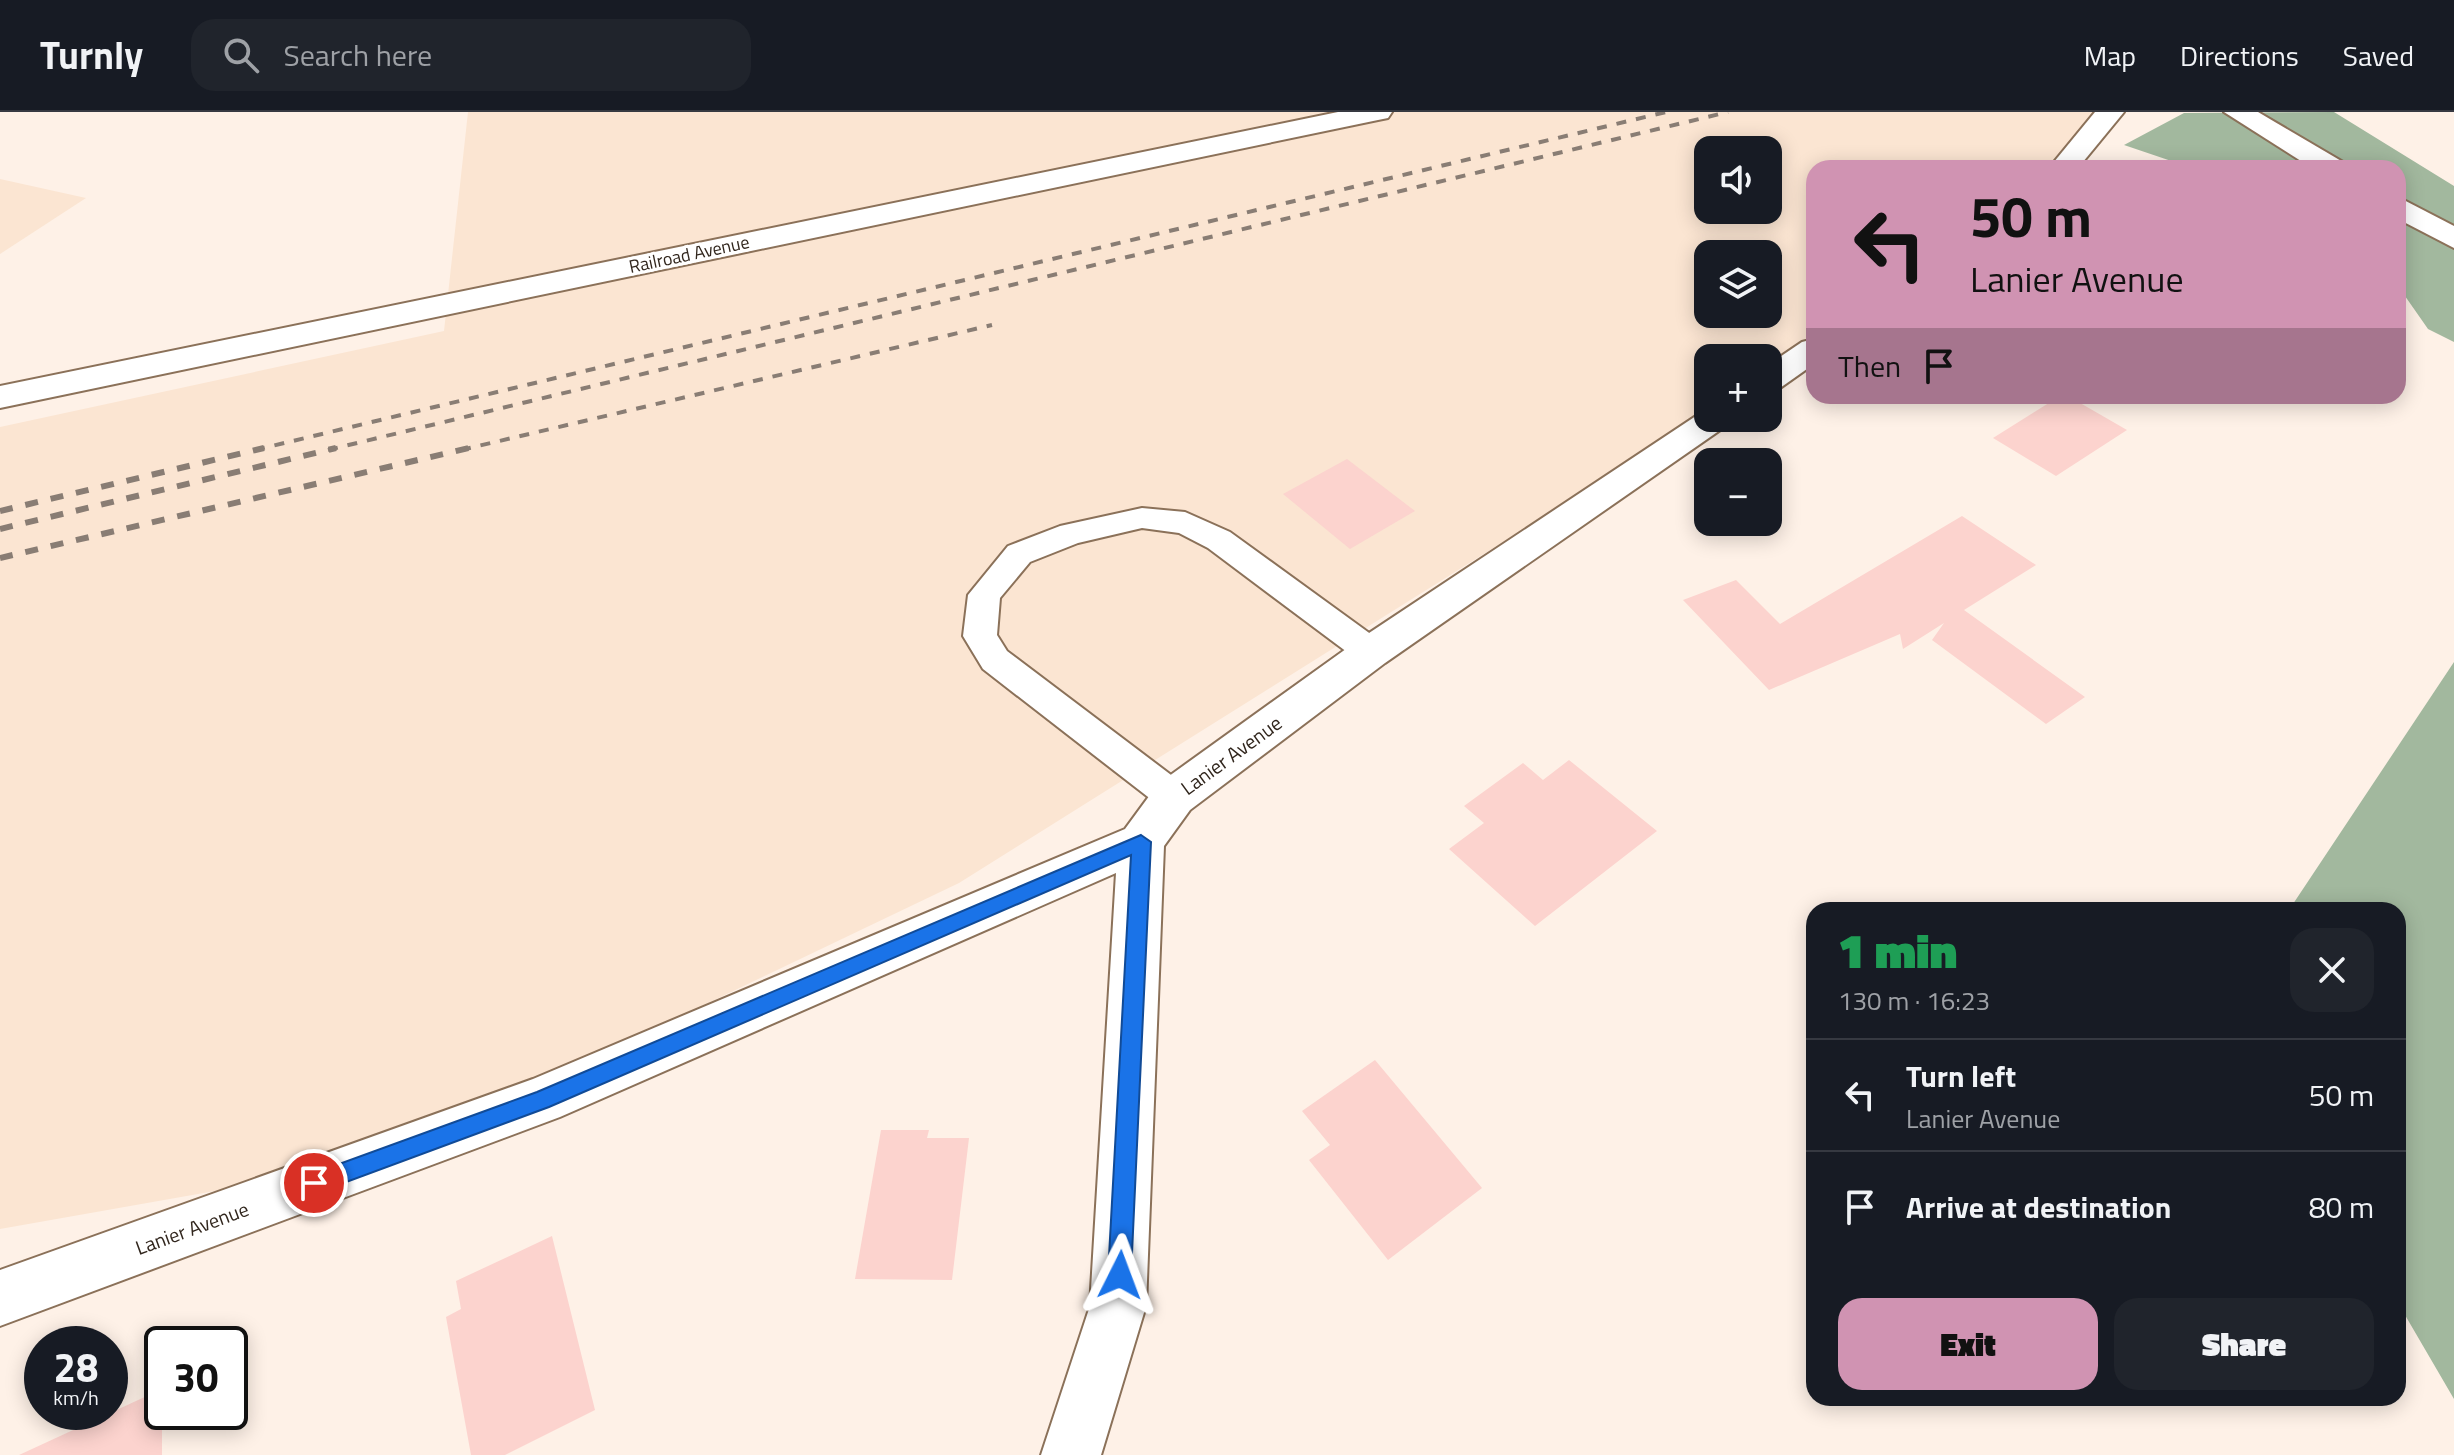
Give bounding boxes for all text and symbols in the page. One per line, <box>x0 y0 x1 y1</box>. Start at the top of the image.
search box <box>191 19 751 91</box>
text: Turnly <box>40 26 143 84</box>
text: Search here <box>283 32 432 78</box>
icon: search <box>219 33 263 77</box>
text: Map <box>2084 34 2136 77</box>
text: Directions <box>2180 34 2299 77</box>
text: Saved <box>2343 34 2414 77</box>
map controls <box>1694 136 1782 536</box>
button: sound <box>1694 136 1782 224</box>
text: 50 m <box>1970 174 2092 259</box>
icon: left <box>1838 192 1942 296</box>
street label: Railroad Avenue <box>626 228 752 280</box>
button: layers <box>1694 240 1782 328</box>
text: Lanier Avenue <box>1970 251 2184 306</box>
text: Then <box>1838 343 1901 389</box>
button: + <box>1694 344 1782 432</box>
icon: arrive <box>1917 344 1961 388</box>
button: − <box>1694 448 1782 536</box>
street label: Lanier Avenue <box>1174 708 1288 802</box>
text: 1 min <box>1838 914 1957 987</box>
button: close <box>2290 928 2374 1012</box>
text: 130 m · 16:23 <box>1838 981 1990 1020</box>
text: Turn left <box>1906 1053 2016 1099</box>
text: 50 m <box>2309 1072 2374 1118</box>
icon: left <box>1838 1073 1882 1117</box>
text: Lanier Avenue <box>1906 1099 2060 1138</box>
pin <box>280 1149 348 1217</box>
icon: arrive <box>292 1161 336 1205</box>
text: Arrive at destination <box>1906 1184 2171 1230</box>
text: 80 m <box>2309 1184 2374 1230</box>
icon: arrive <box>1838 1185 1882 1229</box>
street label: Lanier Avenue <box>131 1193 253 1263</box>
position arrow <box>1078 1233 1162 1317</box>
button: Exit <box>1838 1298 2098 1390</box>
button: Share <box>2114 1298 2374 1390</box>
speed limit sign: 30 <box>144 1326 248 1430</box>
text: 28 <box>54 1337 98 1398</box>
text: km/h <box>53 1382 99 1413</box>

